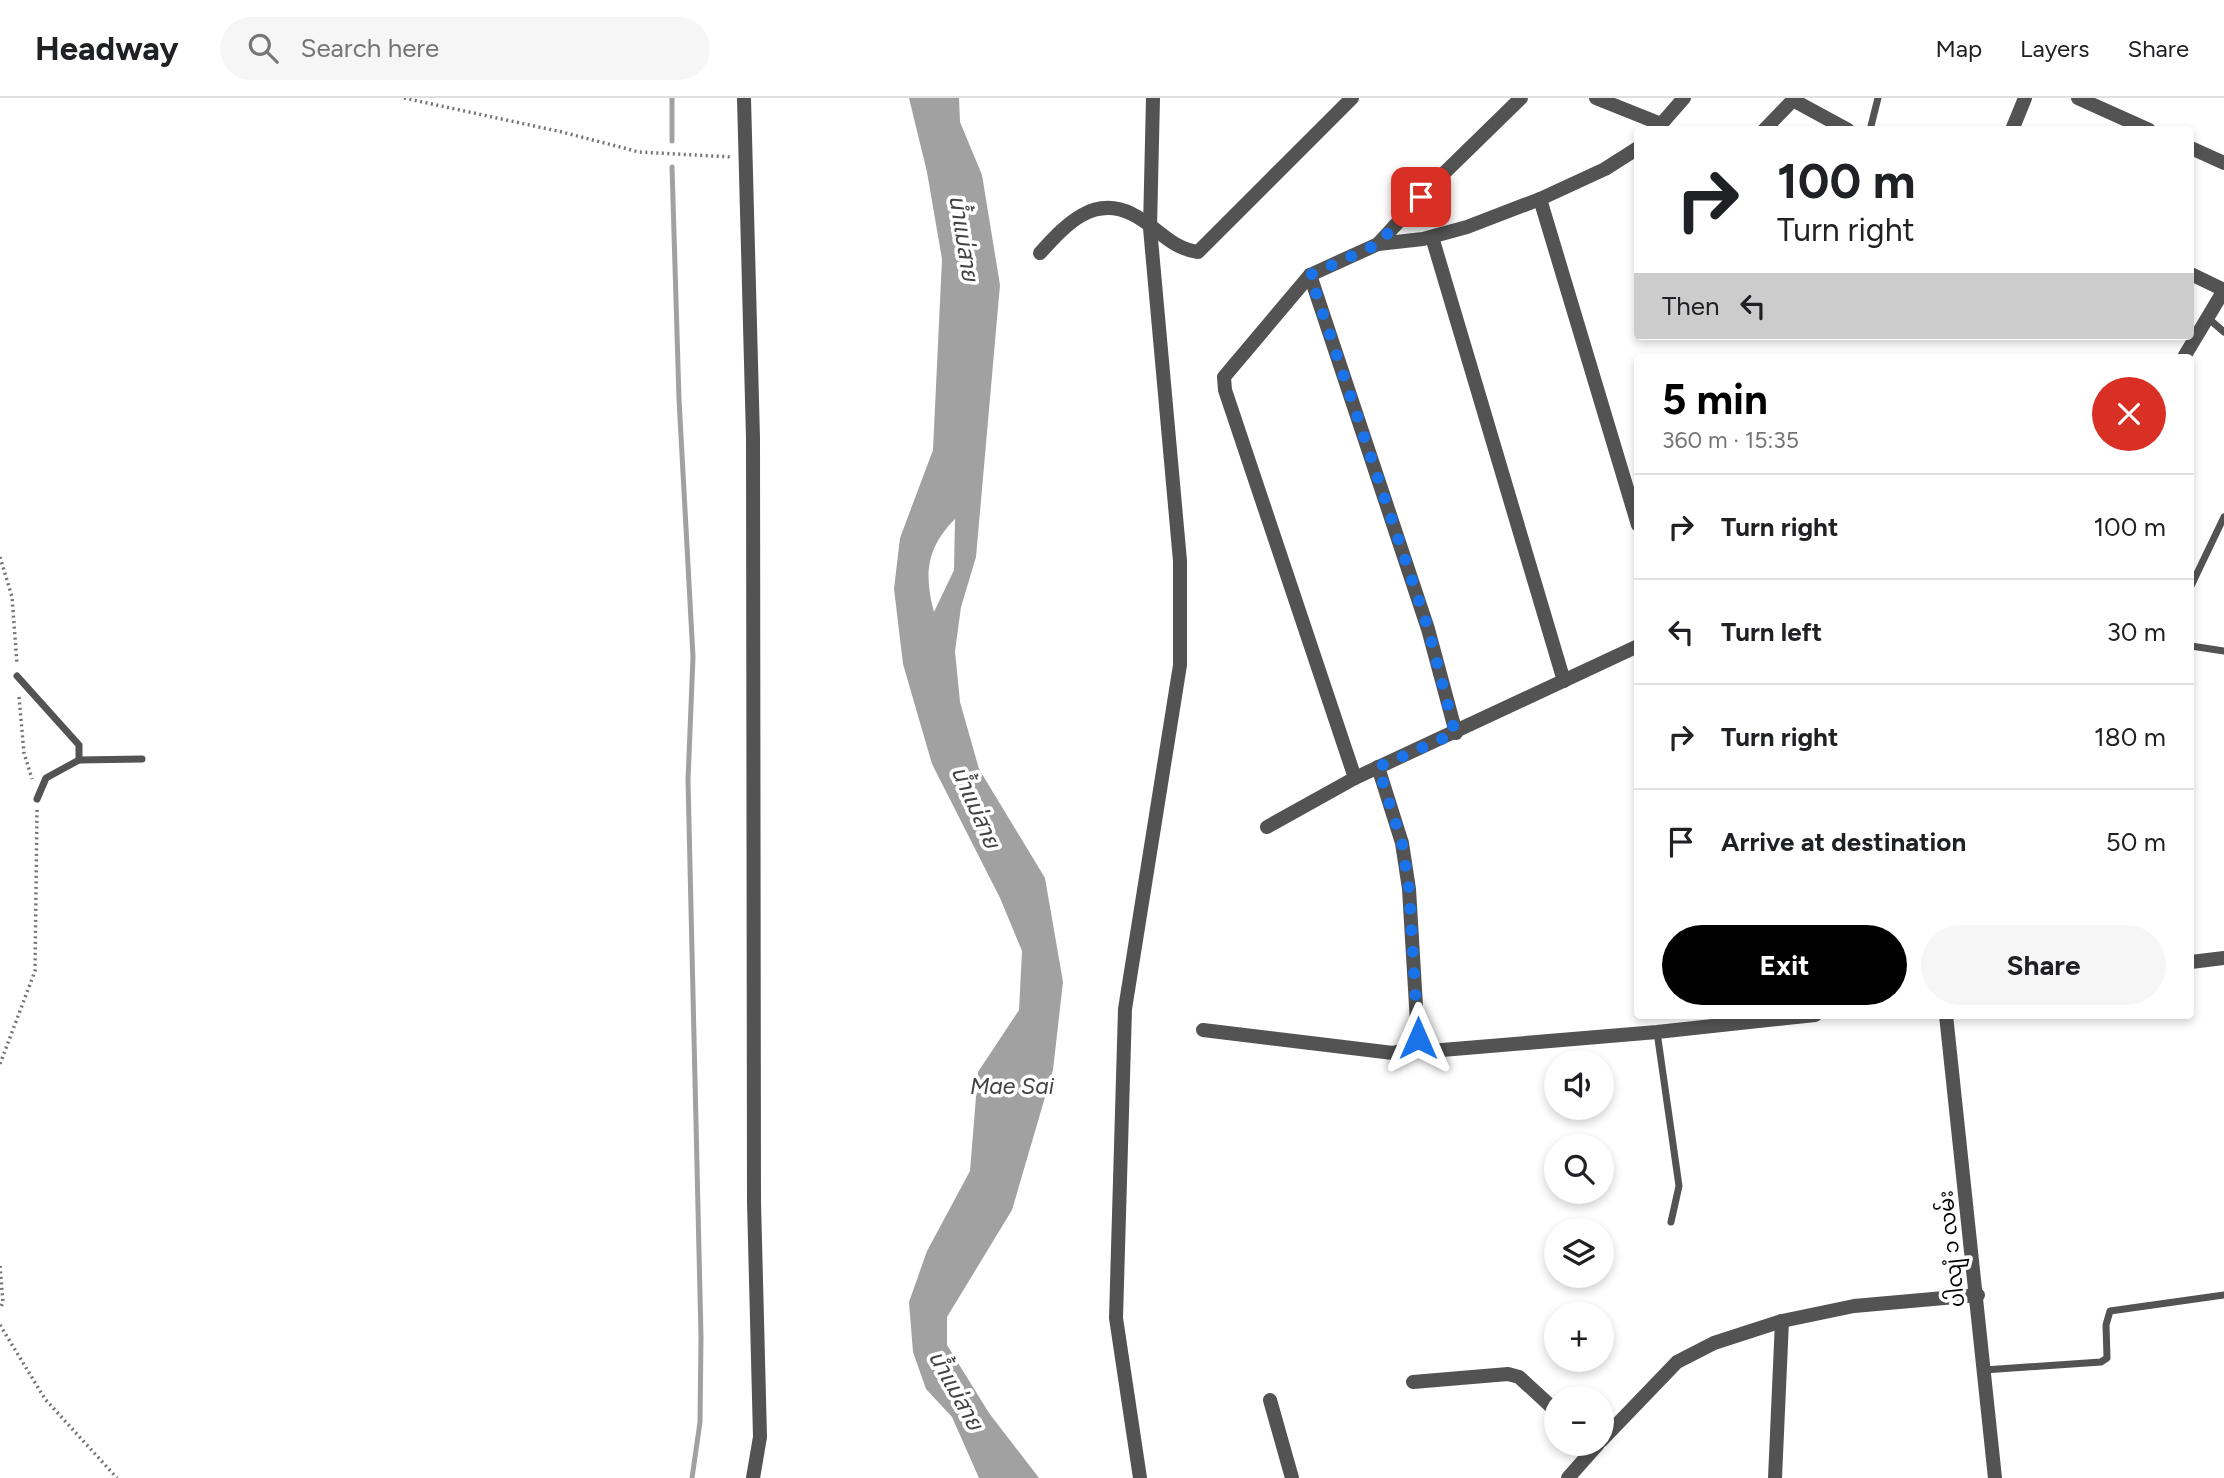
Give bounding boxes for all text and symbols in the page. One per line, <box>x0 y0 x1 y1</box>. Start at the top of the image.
search box <box>220 17 710 80</box>
text: Headway <box>35 29 178 68</box>
icon: search <box>244 29 282 67</box>
text: Search here <box>300 32 439 64</box>
text: Map <box>1935 34 1982 63</box>
text: Layers <box>2020 34 2089 63</box>
text: Share <box>2127 34 2189 63</box>
text: 100 m <box>1777 151 1916 210</box>
icon: right <box>1662 154 1753 245</box>
pin <box>1391 167 1451 227</box>
icon: arrive <box>1402 178 1440 216</box>
water label: น้ำแม่สาย <box>943 193 987 284</box>
text: Turn right <box>1777 211 1915 249</box>
icon: left <box>1734 287 1772 325</box>
text: Then <box>1662 290 1720 322</box>
text: 5 min <box>1662 374 1768 425</box>
button: close <box>2092 377 2166 451</box>
text: 360 m · 15:35 <box>1662 426 1799 454</box>
icon: right <box>1662 508 1700 546</box>
text: Turn right <box>1721 511 1838 543</box>
text: 100 m <box>2093 511 2166 543</box>
icon: left <box>1662 613 1700 651</box>
text: Turn left <box>1721 616 1822 648</box>
text: 30 m <box>2107 616 2166 648</box>
icon: right <box>1662 718 1700 756</box>
text: Turn right <box>1721 721 1838 753</box>
text: 180 m <box>2094 721 2166 753</box>
water label: น้ำแม่สาย <box>946 761 1009 854</box>
icon: arrive <box>1662 823 1700 861</box>
text: Arrive at destination <box>1721 826 1966 858</box>
text: 50 m <box>2106 826 2166 858</box>
button: Exit <box>1662 925 1907 1005</box>
button: Share <box>1921 925 2166 1005</box>
position arrow <box>1381 1001 1455 1075</box>
map controls <box>1544 1050 1614 1456</box>
button: sound <box>1544 1050 1614 1120</box>
water label: Mae Sai <box>970 1072 1055 1100</box>
button: search <box>1544 1134 1614 1204</box>
street label: ပါလျံ ၁ လမ်း <box>1929 1189 1976 1309</box>
button: layers <box>1544 1218 1614 1288</box>
button: + <box>1544 1302 1614 1372</box>
water label: น้ำแม่สาย <box>923 1344 992 1436</box>
button: − <box>1544 1386 1614 1456</box>

